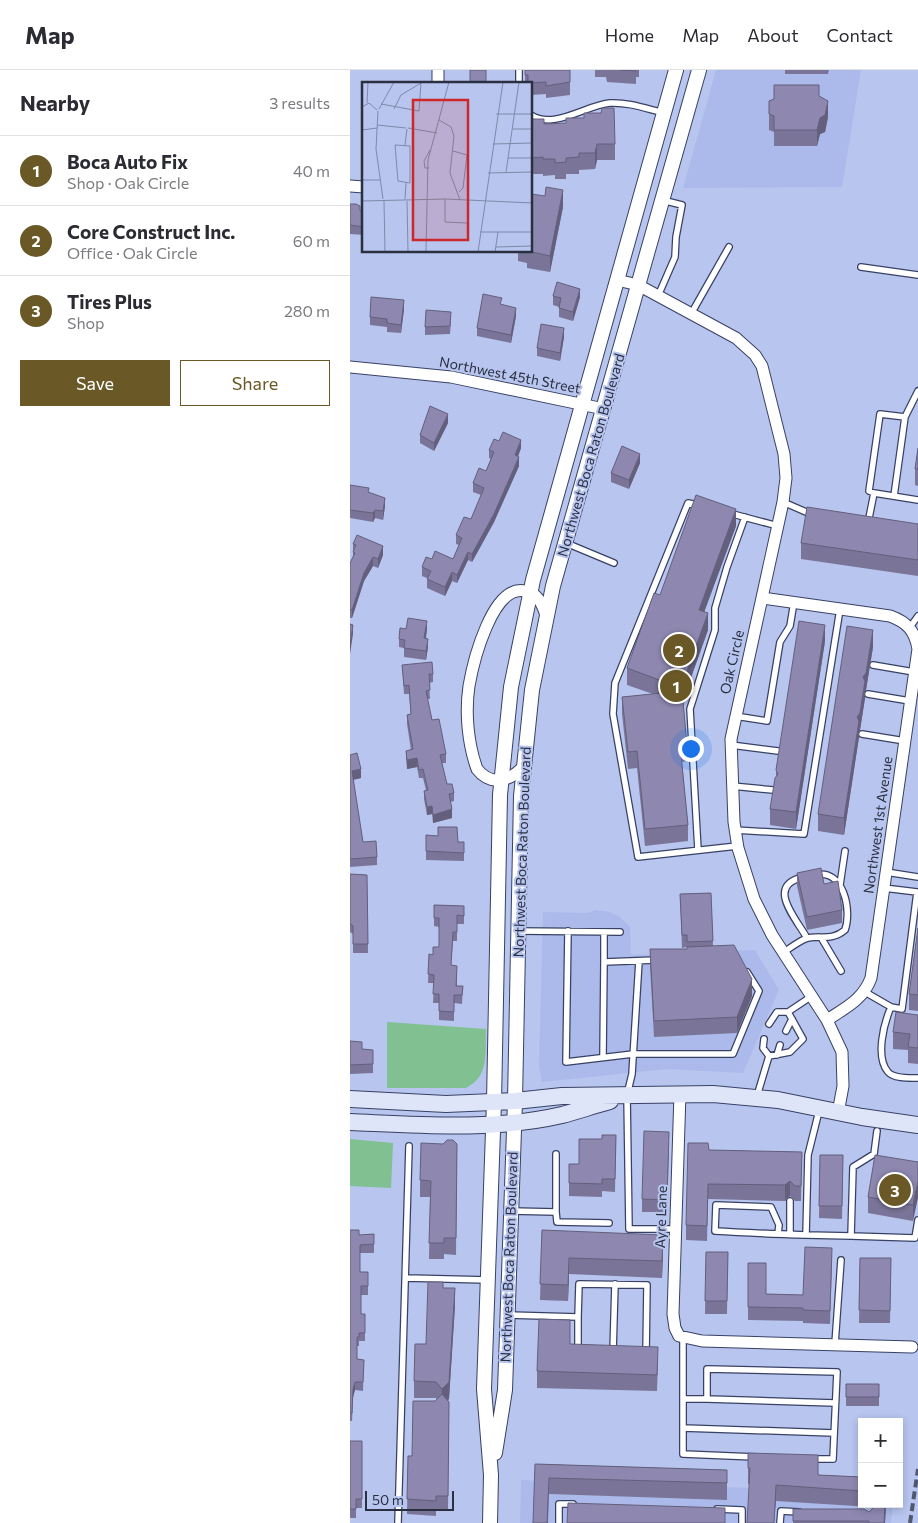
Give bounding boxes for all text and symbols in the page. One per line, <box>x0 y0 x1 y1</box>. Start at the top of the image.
text: Map <box>25 20 75 49</box>
text: Home <box>605 24 654 46</box>
text: Map <box>682 24 719 46</box>
text: About <box>747 24 799 46</box>
text: Contact <box>827 24 893 46</box>
inset map <box>362 82 532 252</box>
text: Nearby <box>20 90 90 115</box>
text: 3 results <box>269 93 330 112</box>
text: Boca Auto Fix <box>67 150 188 173</box>
text: 1 <box>32 161 40 180</box>
text: 40 m <box>293 161 330 180</box>
text: Shop · Oak Circle <box>67 173 189 192</box>
text: Core Construct Inc. <box>67 220 235 243</box>
text: 2 <box>31 231 41 250</box>
text: 60 m <box>293 231 330 250</box>
text: Office · Oak Circle <box>67 243 198 262</box>
text: Tires Plus <box>67 290 152 313</box>
text: 3 <box>31 301 41 320</box>
text: 280 m <box>284 301 330 320</box>
text: Shop <box>67 313 105 332</box>
street label: Northwest Boca Raton Boulevard <box>553 351 628 558</box>
street label: Northwest 45th Street <box>438 352 582 397</box>
button: Save <box>20 360 170 406</box>
button: Share <box>180 360 330 406</box>
street label: Oak Circle <box>716 628 747 696</box>
pin: 2 <box>663 631 695 669</box>
pin: 1 <box>660 667 692 705</box>
your location <box>678 736 704 762</box>
street label: Northwest Boca Raton Boulevard <box>509 746 534 958</box>
street label: Northwest 1st Avenue <box>859 755 896 895</box>
street label: Northwest Boca Raton Boulevard <box>496 1151 521 1363</box>
pin: 3 <box>879 1171 911 1209</box>
street label: Ayre Lane <box>651 1185 670 1249</box>
map controls <box>858 1418 903 1508</box>
button: + <box>858 1418 903 1463</box>
button: − <box>858 1463 903 1508</box>
scale bar <box>365 1488 454 1511</box>
text: 50 m <box>372 1491 404 1508</box>

